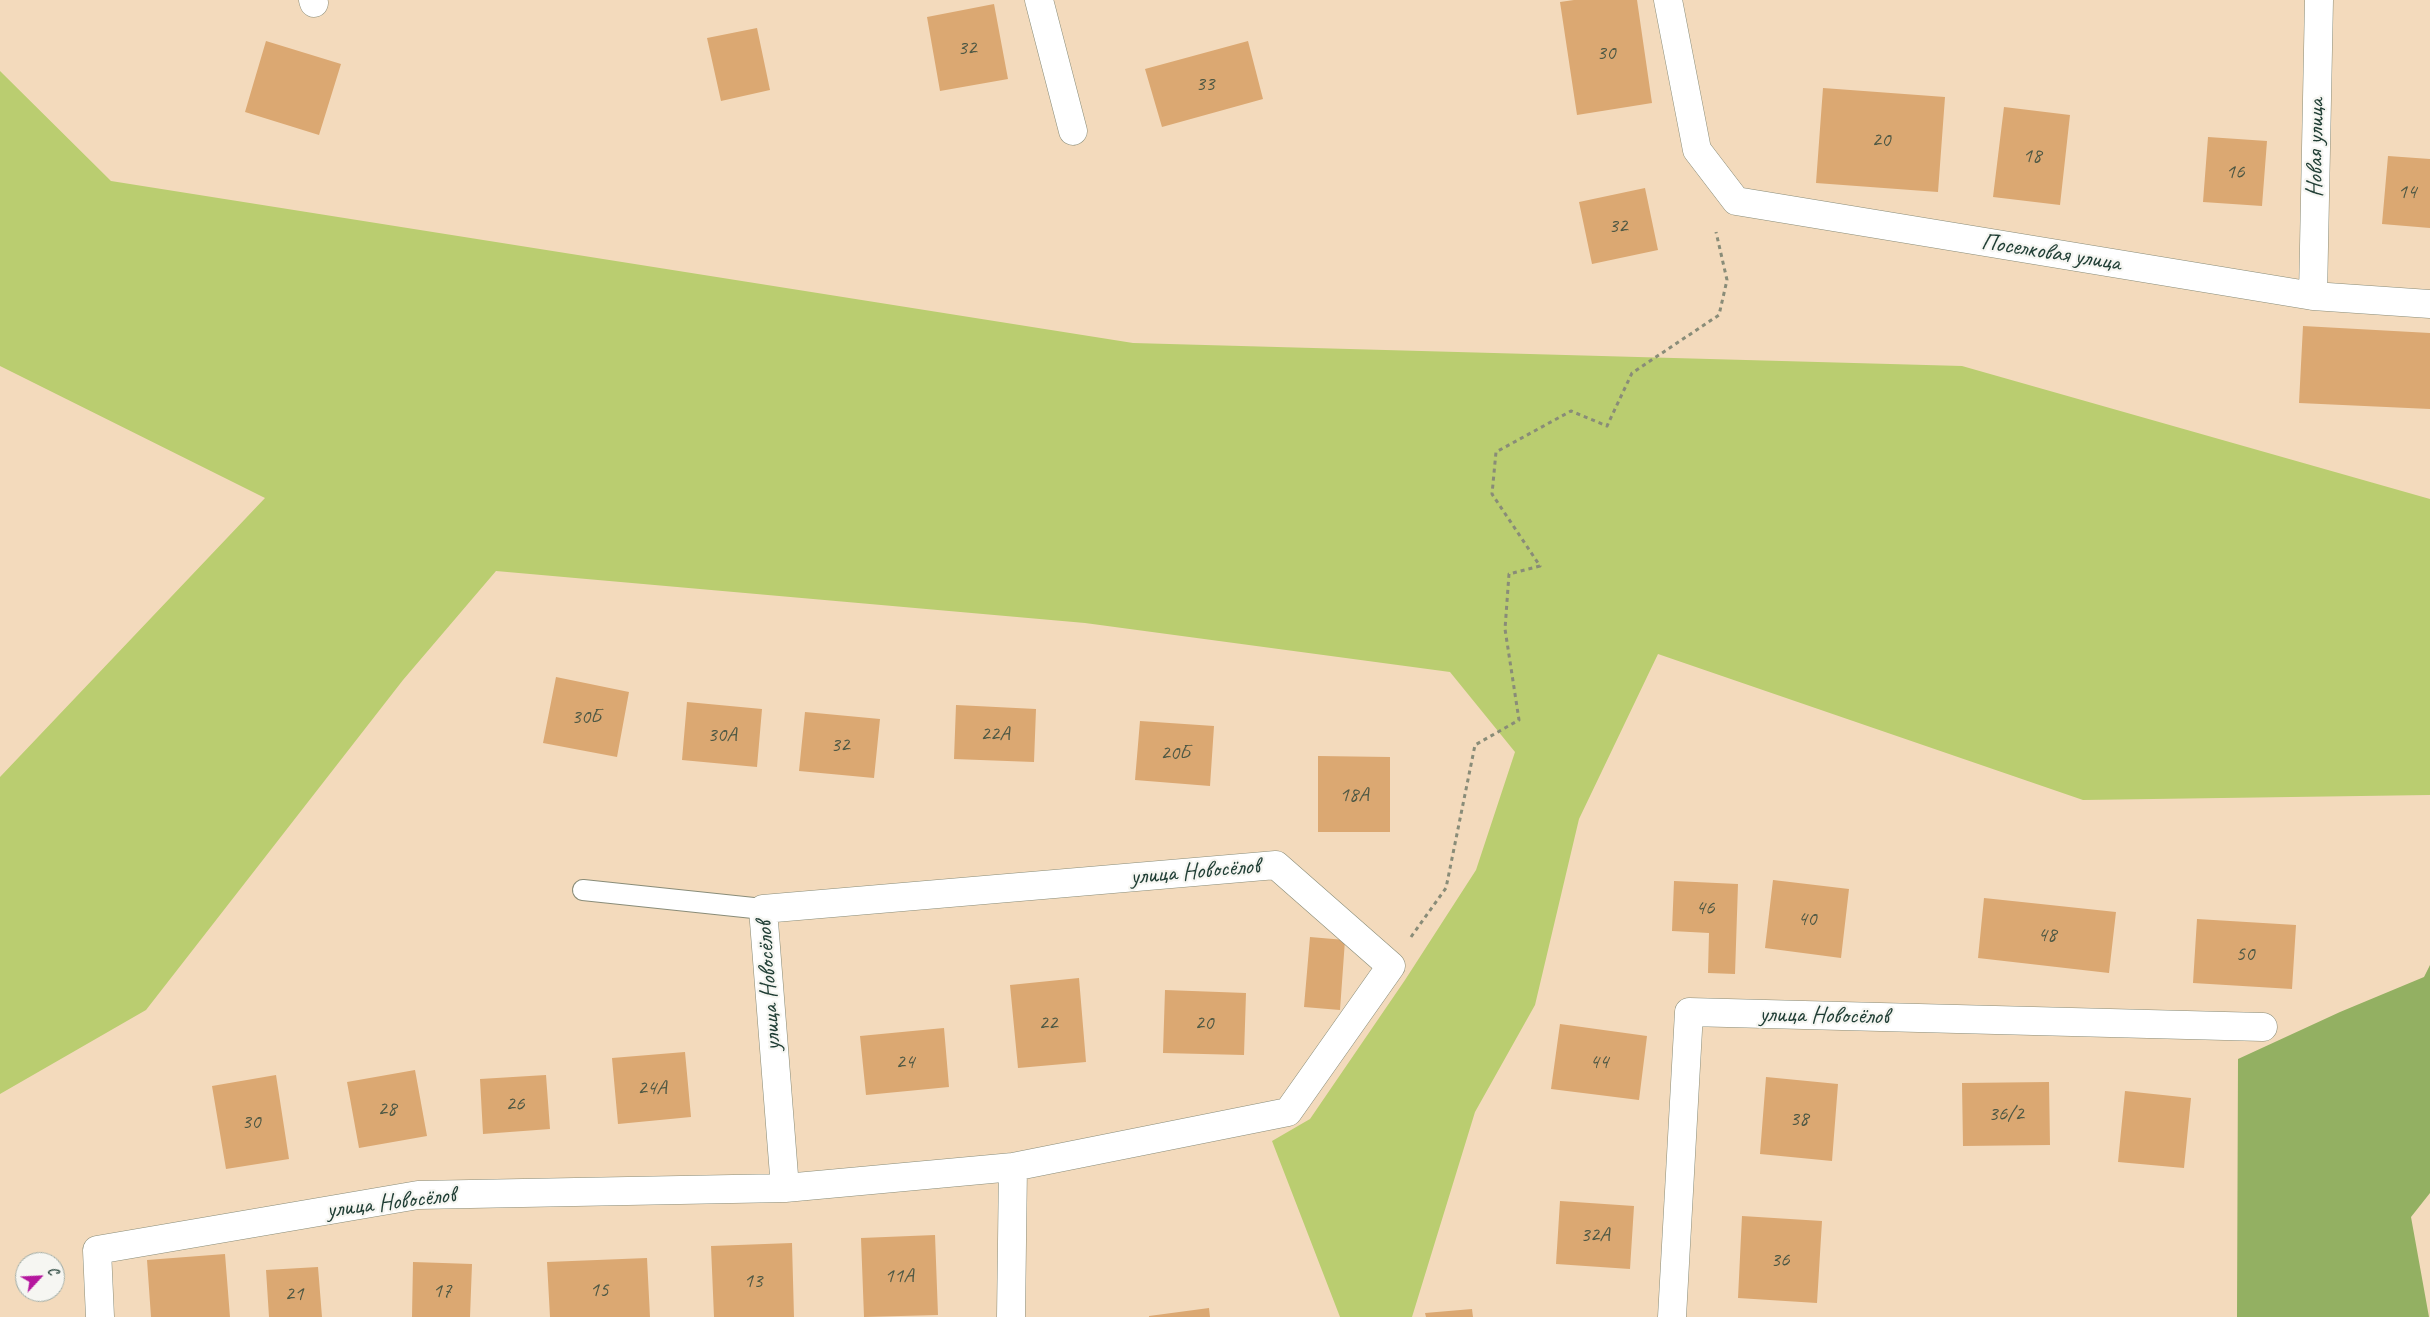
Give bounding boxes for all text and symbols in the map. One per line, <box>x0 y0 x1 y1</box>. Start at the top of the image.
house number: 32 <box>958 35 976 61</box>
house number: 30 <box>1597 40 1615 66</box>
house number: 33 <box>1196 71 1214 97</box>
street label: Новая улица <box>2301 98 2331 198</box>
house number: 20 <box>1872 127 1890 153</box>
house number: 18 <box>2023 143 2041 169</box>
house number: 16 <box>2226 159 2244 185</box>
house number: 14 <box>2398 179 2416 205</box>
house number: 32 <box>1609 213 1627 239</box>
street label: Поселковая улица <box>1979 228 2123 278</box>
house number: 30Б <box>571 704 601 730</box>
house number: 22А <box>980 721 1010 747</box>
house number: 30А <box>707 722 737 748</box>
house number: 32 <box>831 732 849 758</box>
house number: 20Б <box>1160 740 1190 766</box>
house number: 18А <box>1339 782 1369 808</box>
street label: улица Новосёлов <box>1129 852 1261 892</box>
house number: 46 <box>1696 895 1714 921</box>
house number: 40 <box>1798 906 1816 932</box>
street label: улица Новосёлов <box>750 920 788 1052</box>
house number: 48 <box>2038 922 2056 948</box>
house number: 50 <box>2236 941 2254 967</box>
street label: улица Новосёлов <box>1759 1000 1889 1032</box>
house number: 22 <box>1039 1010 1057 1036</box>
house number: 20 <box>1195 1010 1213 1036</box>
house number: 24 <box>896 1049 914 1075</box>
house number: 44 <box>1590 1049 1608 1075</box>
house number: 24А <box>637 1075 667 1101</box>
house number: 26 <box>506 1091 524 1117</box>
house number: 28 <box>378 1096 396 1122</box>
house number: 36/2 <box>1988 1101 2024 1127</box>
house number: 38 <box>1790 1106 1808 1132</box>
house number: 30 <box>242 1109 260 1135</box>
street label: улица Новосёлов <box>325 1181 457 1225</box>
house number: 32А <box>1580 1222 1610 1248</box>
house number: 36 <box>1771 1247 1789 1273</box>
north arrow <box>15 1252 65 1302</box>
house number: 11А <box>884 1263 914 1289</box>
text: С <box>44 1264 62 1278</box>
house number: 13 <box>744 1268 762 1294</box>
house number: 15 <box>590 1277 608 1303</box>
house number: 17 <box>433 1278 451 1304</box>
house number: 21 <box>285 1281 303 1307</box>

